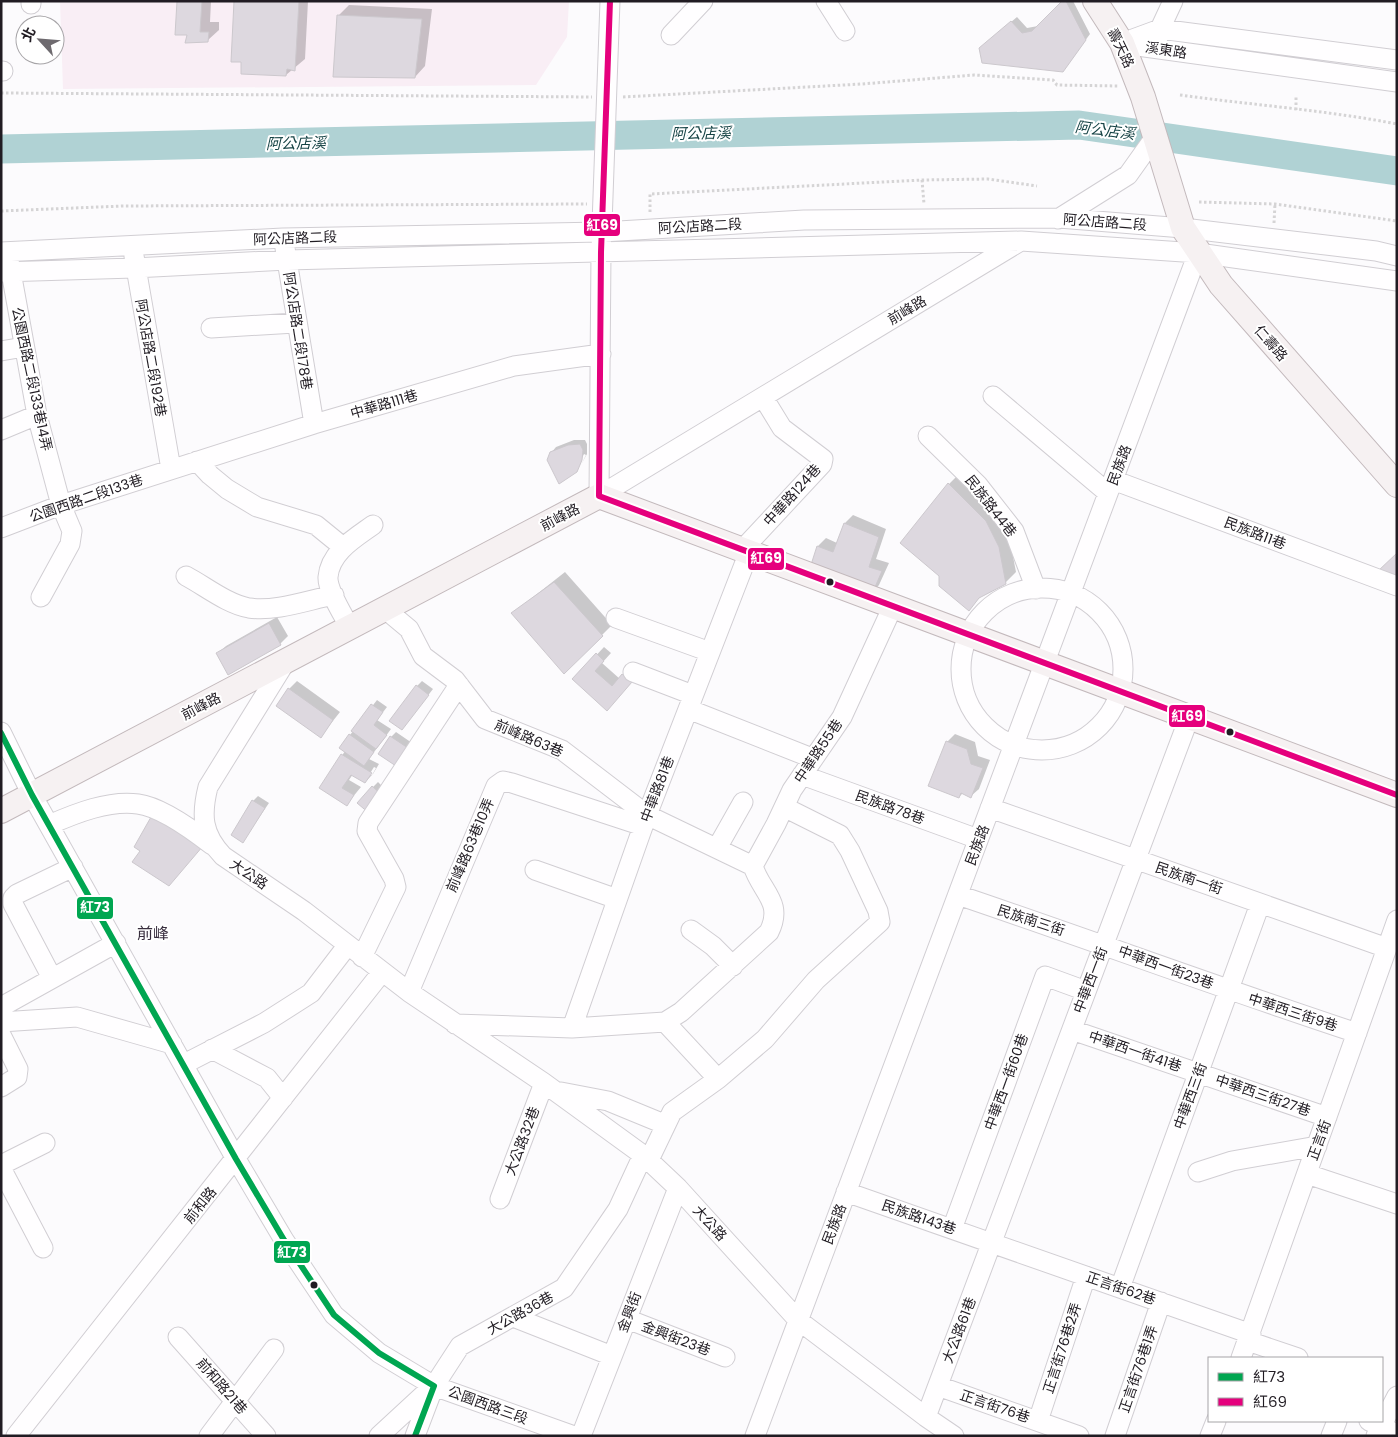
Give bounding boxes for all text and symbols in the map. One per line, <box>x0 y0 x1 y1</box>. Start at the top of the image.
north arrow <box>15 15 65 65</box>
text: 北 <box>16 24 40 45</box>
street label: 壽天路 <box>1103 25 1139 71</box>
street label: 溪東路 <box>1144 37 1188 63</box>
water label: 阿公店溪 <box>1074 116 1138 144</box>
water label: 阿公店溪 <box>671 122 733 144</box>
water label: 阿公店溪 <box>266 132 328 154</box>
street label: 阿公店路二段 <box>1062 209 1148 235</box>
line badge: 紅69 <box>583 213 621 237</box>
street label: 阿公店路二段 <box>658 214 742 238</box>
text: 紅69 <box>586 215 618 235</box>
street label: 阿公店路二段 <box>253 227 337 249</box>
street label: 阿公店路二段178巷 <box>279 271 317 391</box>
street label: 前峰路 <box>884 291 930 329</box>
street label: 阿公店路二段192巷 <box>131 297 171 419</box>
street label: 公園西路二段133巷14弄 <box>7 305 57 453</box>
street label: 仁壽路 <box>1250 321 1292 365</box>
street label: 中華路111巷 <box>348 385 420 423</box>
street label: 民族路 <box>1102 442 1136 488</box>
street label: 中華路124巷 <box>759 460 825 530</box>
street label: 公園西路二段133巷 <box>26 469 146 527</box>
street label: 民族路44巷 <box>960 471 1022 541</box>
street label: 前峰路 <box>537 498 583 536</box>
street label: 民族路11巷 <box>1221 512 1289 554</box>
line badge: 紅69 <box>747 547 785 571</box>
text: 紅69 <box>750 548 782 568</box>
unlabelled marker <box>825 577 835 587</box>
street label: 前峰路 <box>178 687 224 725</box>
line badge: 紅69 <box>1168 704 1206 728</box>
text: 紅69 <box>1171 706 1203 726</box>
street label: 前峰路63巷 <box>491 715 567 761</box>
street label: 中華路55巷 <box>789 715 847 787</box>
unlabelled marker <box>1225 727 1235 737</box>
street label: 中華路81巷 <box>635 753 679 825</box>
street label: 民族路78巷 <box>853 785 927 829</box>
street label: 前峰路63巷10弄 <box>441 795 499 895</box>
street label: 民族路 <box>960 822 994 868</box>
street label: 大公路 <box>226 854 272 894</box>
street label: 民族南一街 <box>1153 857 1225 899</box>
line badge: 紅73 <box>76 896 114 920</box>
text: 紅73 <box>80 897 110 917</box>
street label: 民族南三街 <box>995 900 1067 940</box>
district label: 前峰 <box>137 922 169 945</box>
street label: 中華西一街23巷 <box>1115 940 1217 994</box>
street label: 中華西一街 <box>1068 944 1112 1016</box>
street label: 中華西三街9巷 <box>1246 988 1340 1036</box>
street label: 中華西一街41巷 <box>1086 1026 1184 1076</box>
street label: 中華西一街60巷 <box>979 1031 1033 1133</box>
street label: 中華西三街 <box>1169 1060 1211 1132</box>
street label: 中華西三街27巷 <box>1213 1069 1313 1121</box>
street label: 大公路32巷 <box>500 1104 544 1178</box>
street label: 正言街 <box>1302 1117 1336 1163</box>
street label: 前和路 <box>179 1182 221 1228</box>
street label: 民族路143巷 <box>879 1195 959 1239</box>
street label: 大公路 <box>689 1201 731 1245</box>
street label: 民族路 <box>817 1201 851 1247</box>
line badge: 紅73 <box>273 1240 311 1264</box>
text: 紅73 <box>277 1242 307 1262</box>
street label: 正言街62巷 <box>1083 1267 1159 1309</box>
unlabelled marker <box>309 1280 319 1290</box>
street label: 大公路36巷 <box>483 1287 557 1339</box>
street label: 金興街 <box>612 1289 646 1335</box>
street label: 大公路61巷 <box>937 1294 981 1366</box>
street label: 正言街76巷2弄 <box>1038 1300 1086 1396</box>
street label: 金興街23巷 <box>639 1316 713 1360</box>
street label: 正言街76巷1弄 <box>1114 1323 1162 1415</box>
street label: 前和路21巷 <box>192 1354 252 1418</box>
legend <box>1208 1357 1383 1422</box>
text: 紅73 <box>1253 1366 1285 1387</box>
street label: 公園西路三段 <box>445 1381 531 1429</box>
street label: 正言街76巷 <box>957 1385 1033 1427</box>
text: 紅69 <box>1253 1391 1287 1412</box>

